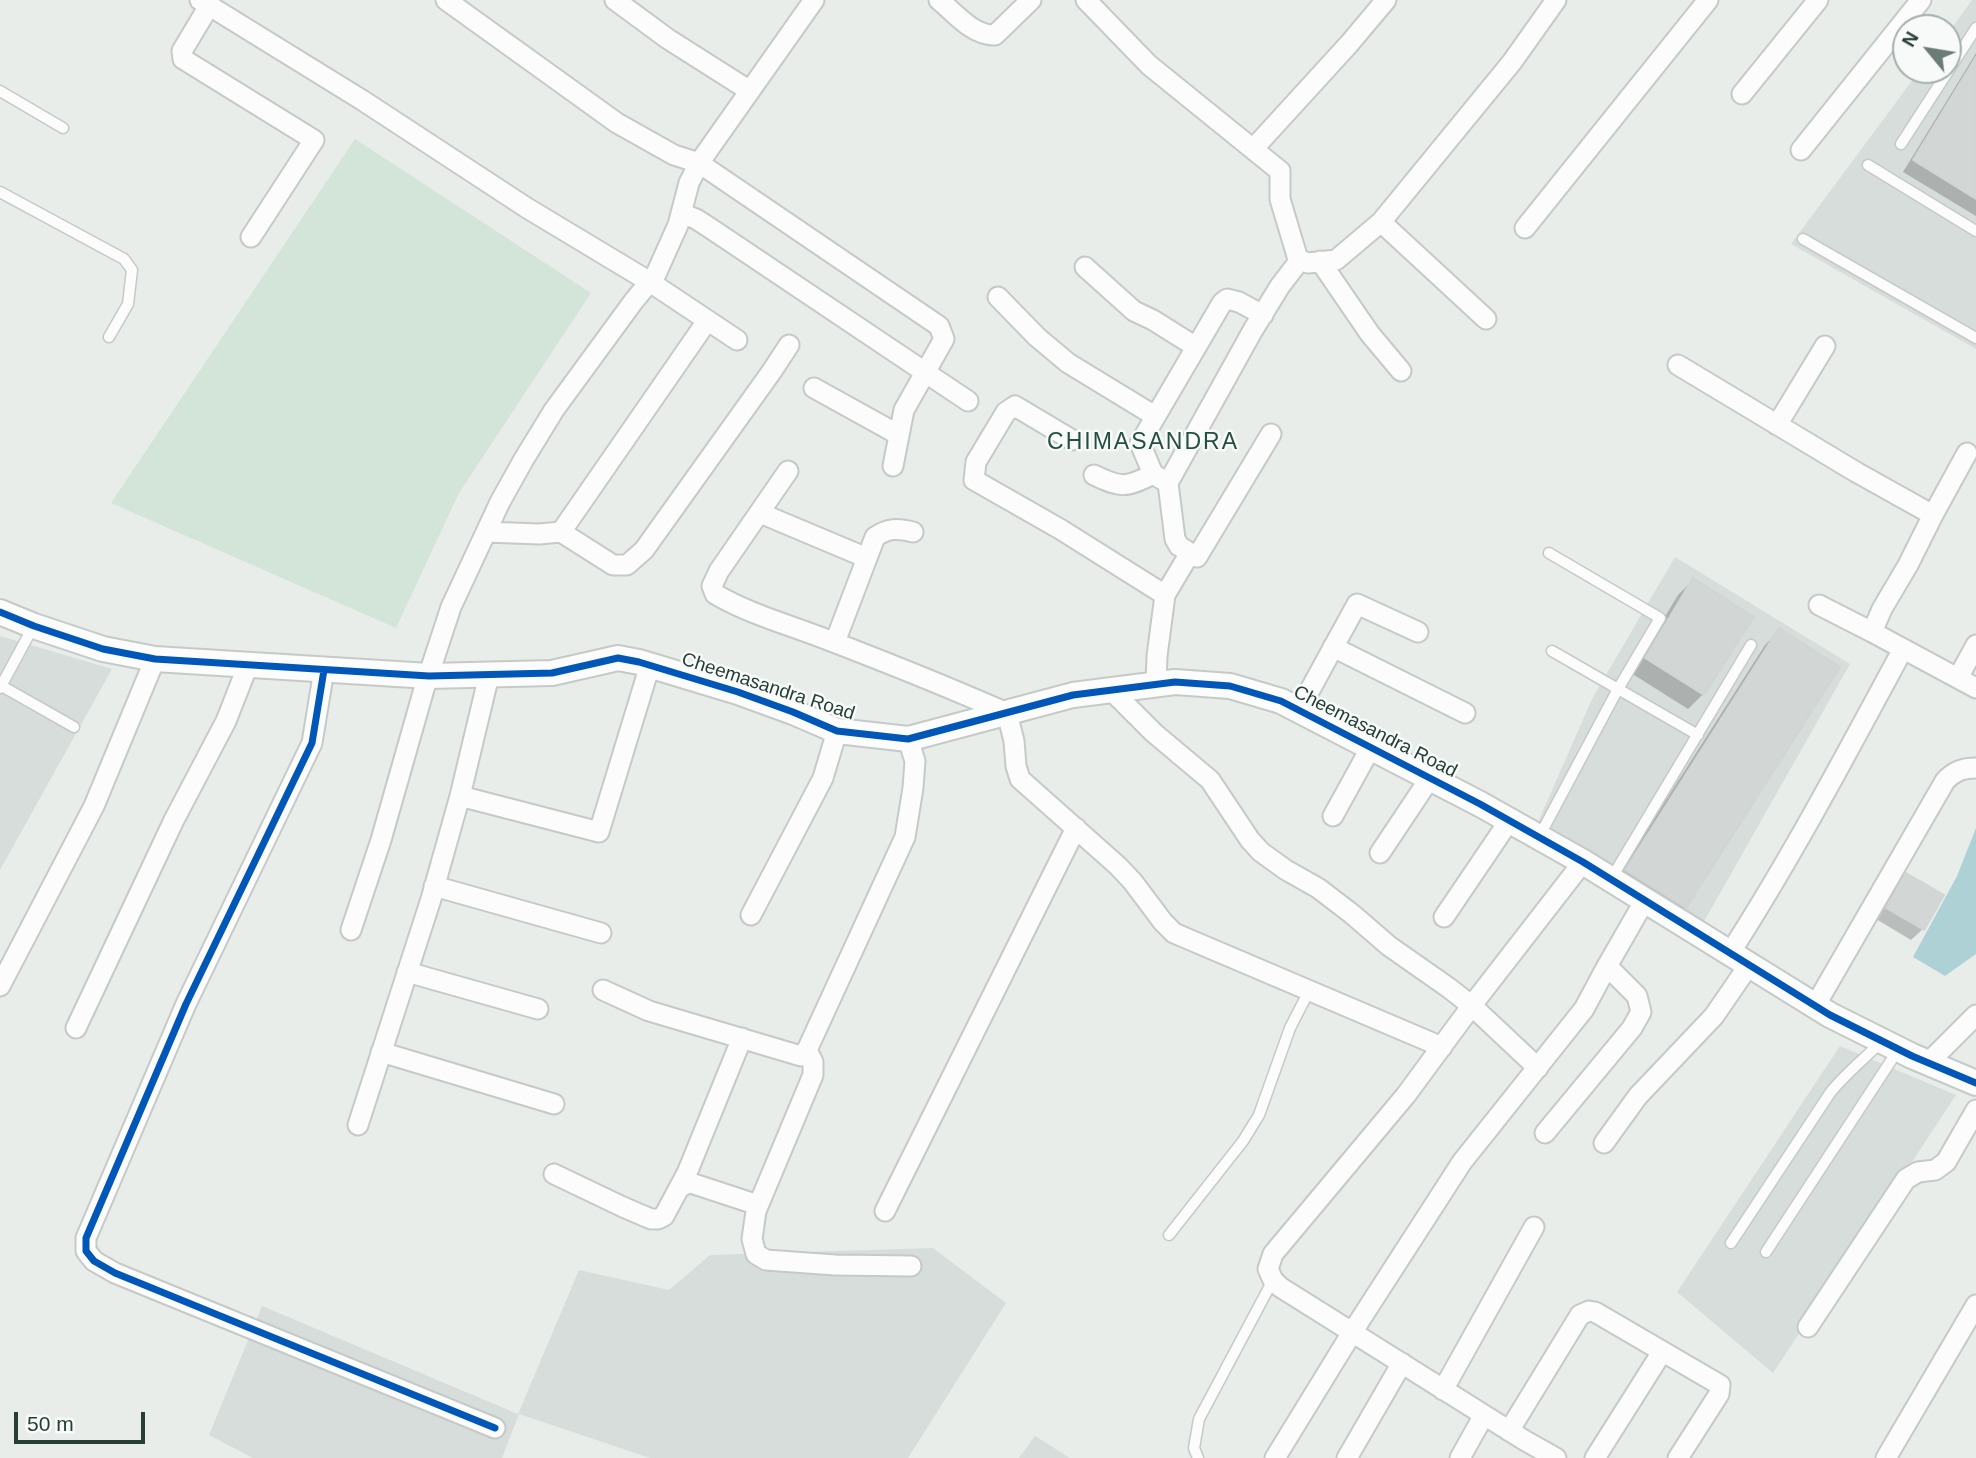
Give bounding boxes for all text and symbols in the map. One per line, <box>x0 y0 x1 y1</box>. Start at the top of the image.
north arrow <box>1892 14 1962 84</box>
text: N <box>1898 28 1923 50</box>
district label: CHIMASANDRA <box>1048 429 1238 457</box>
street label: Cheemasandra Road <box>679 648 857 726</box>
street label: Cheemasandra Road <box>1289 681 1461 783</box>
scale bar <box>18 1398 149 1442</box>
text: 50 m <box>27 1412 74 1435</box>

